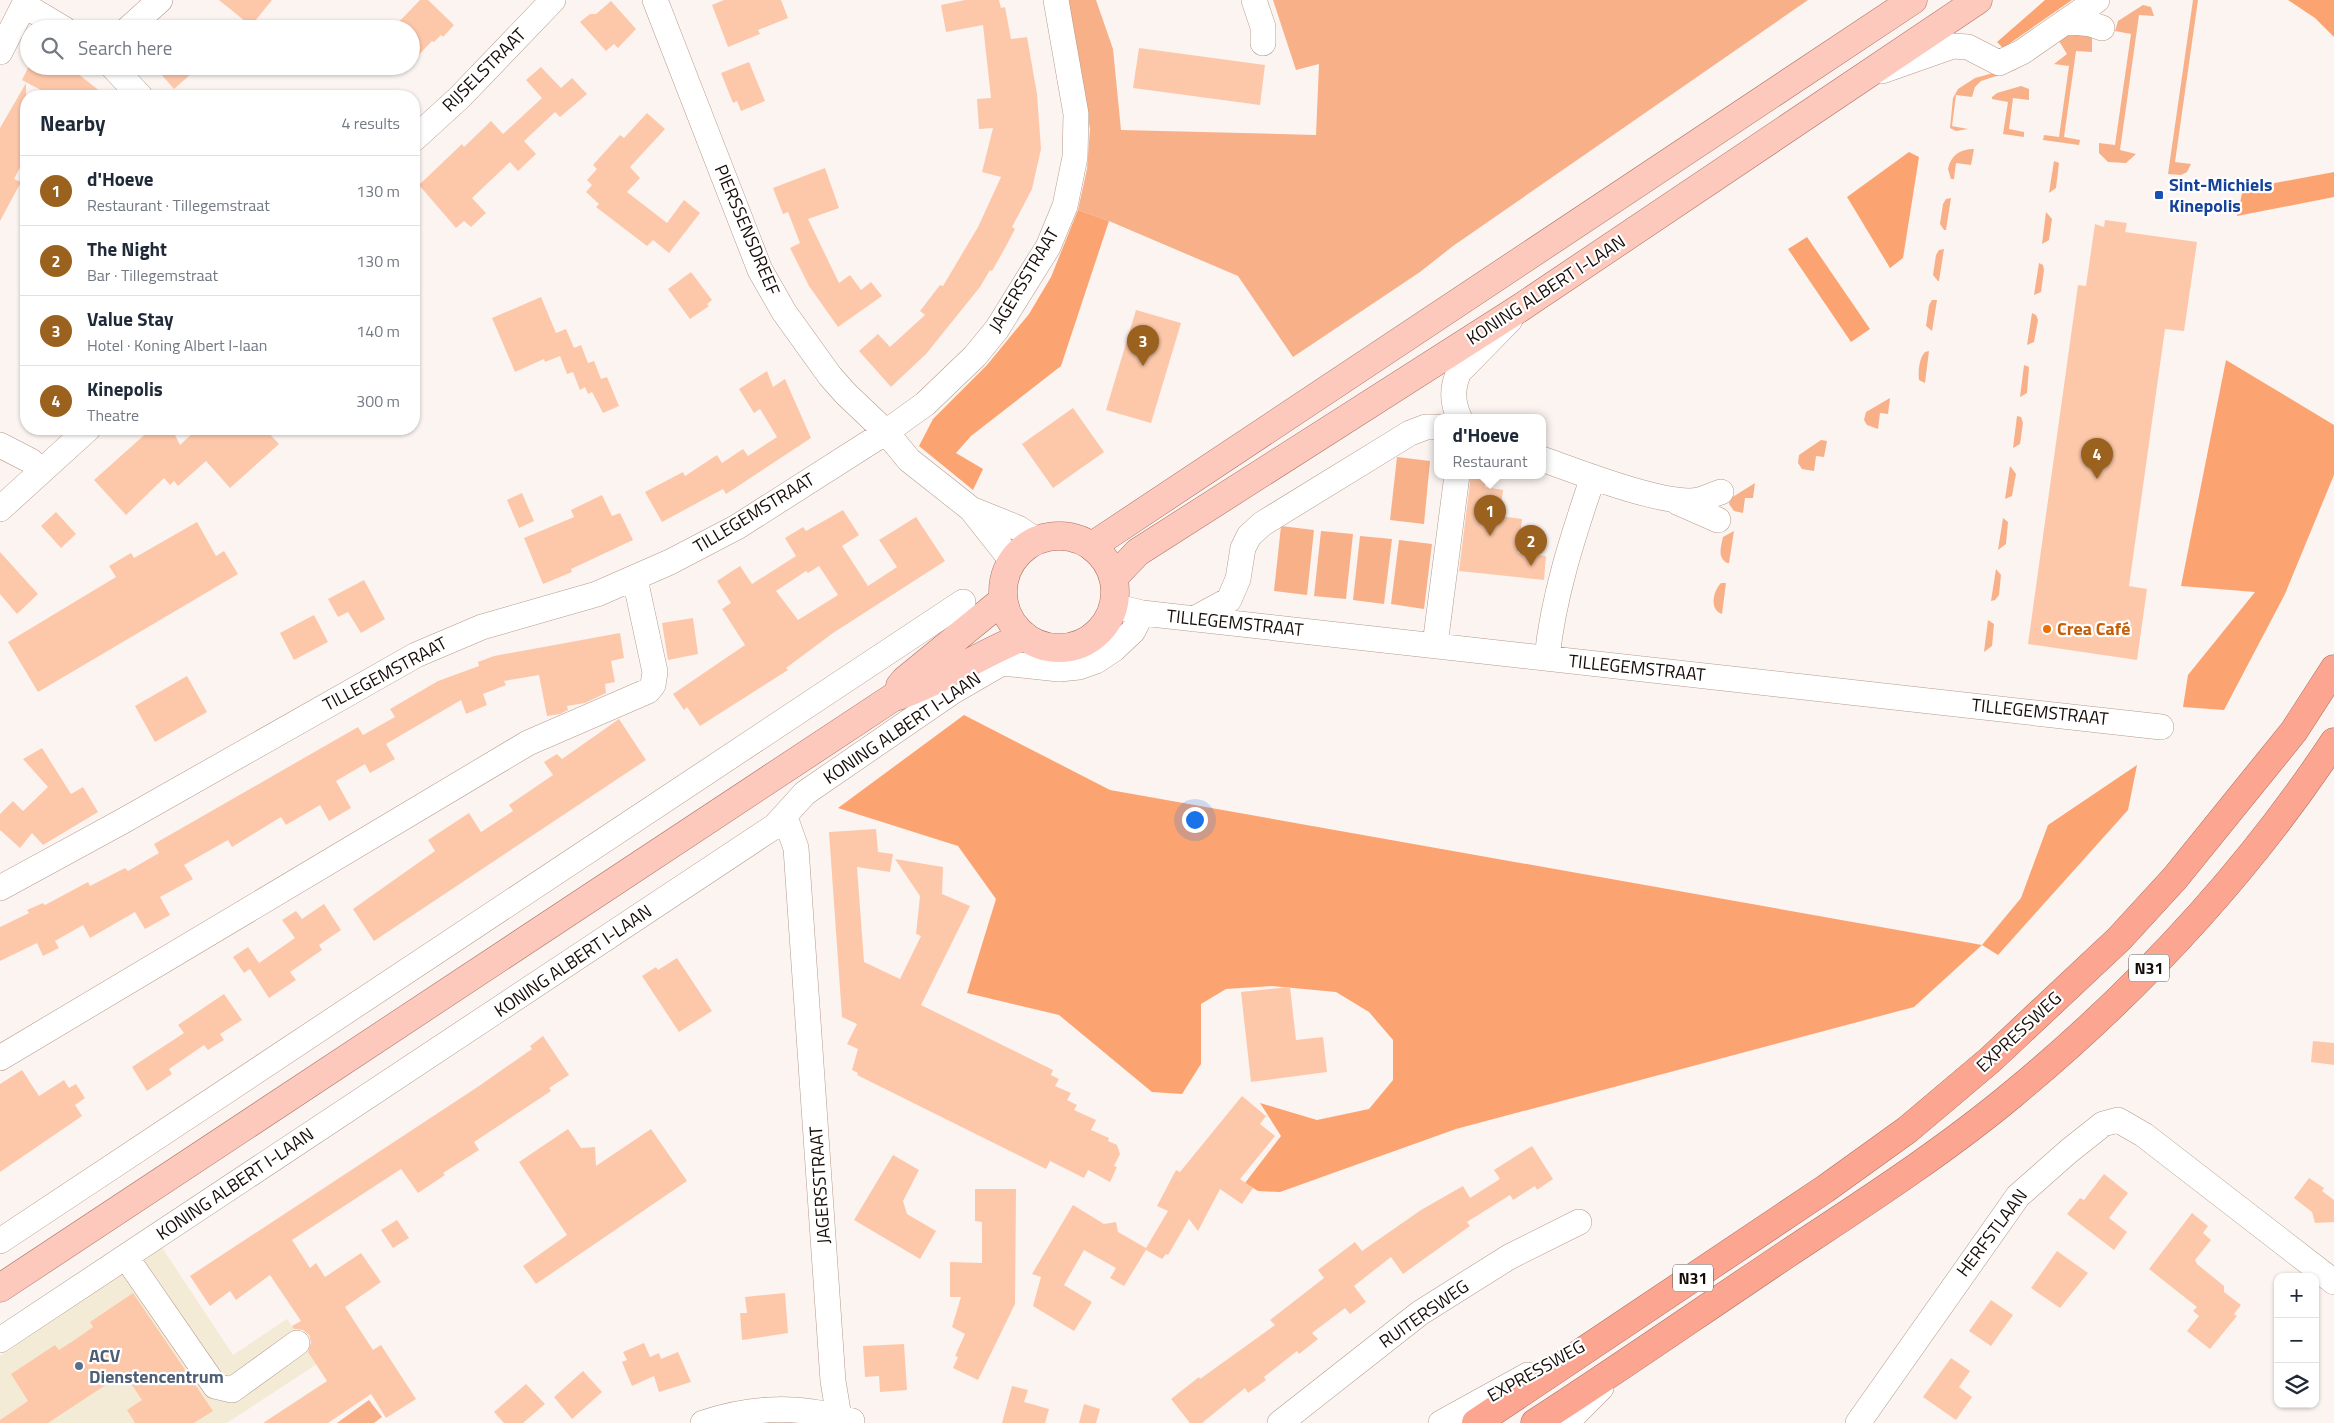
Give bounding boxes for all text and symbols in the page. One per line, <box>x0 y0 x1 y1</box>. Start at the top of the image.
search box <box>20 20 420 75</box>
street label: RIJSELSTRAAT <box>435 21 532 118</box>
text: Search here <box>78 33 172 62</box>
icon: search <box>38 34 66 62</box>
text: Nearby <box>40 107 105 139</box>
text: 4 results <box>341 111 400 135</box>
street label: PIERSSENSDREEF <box>708 160 787 299</box>
text: d'Hoeve <box>87 164 153 193</box>
place label: Sint-Michiels Kinepolis <box>2169 171 2273 219</box>
text: 1 <box>52 179 60 203</box>
text: 130 m <box>356 179 400 203</box>
marker: Sint-Michiels Kinepolis <box>2153 189 2165 201</box>
text: Restaurant · Tillegemstraat <box>87 193 270 217</box>
street label: JAGERSSTRAAT <box>982 222 1066 337</box>
street label: KONING ALBERT I-LAAN <box>1461 228 1631 351</box>
text: The Night <box>87 234 167 263</box>
text: 2 <box>52 249 60 273</box>
text: 130 m <box>356 249 400 273</box>
text: Bar · Tillegemstraat <box>87 263 218 287</box>
text: Value Stay <box>87 304 173 333</box>
text: 3 <box>52 319 60 343</box>
text: 140 m <box>356 319 400 343</box>
pin: 3 <box>1127 325 1159 366</box>
text: Hotel · Koning Albert I-laan <box>87 333 267 357</box>
text: Kinepolis <box>87 374 163 403</box>
text: 4 <box>52 389 60 413</box>
text: 300 m <box>356 389 400 413</box>
text: Theatre <box>87 403 139 427</box>
popup <box>1434 414 1546 479</box>
text: d'Hoeve <box>1452 420 1519 449</box>
pin: 4 <box>2081 438 2113 479</box>
text: Restaurant <box>1452 449 1528 473</box>
street label: TILLEGEMSTRAAT <box>688 465 820 560</box>
pin: 1 <box>1474 495 1506 536</box>
pin: 2 <box>1515 525 1547 566</box>
street label: TILLEGEMSTRAAT <box>1165 602 1305 643</box>
place label: Crea Café <box>2057 615 2130 642</box>
marker: Crea Café <box>2041 623 2053 635</box>
street label: TILLEGEMSTRAAT <box>318 629 452 718</box>
street label: TILLEGEMSTRAAT <box>1567 647 1707 688</box>
street label: KONING ALBERT I-LAAN <box>818 665 986 790</box>
street label: TILLEGEMSTRAAT <box>1970 691 2110 732</box>
your location <box>1182 807 1208 833</box>
street label: KONING ALBERT I-LAAN <box>489 898 657 1023</box>
road number: N31 <box>2129 954 2169 981</box>
street label: EXPRESSWEG <box>1970 985 2067 1078</box>
street label: KONING ALBERT I-LAAN <box>151 1121 319 1246</box>
street label: JAGERSSTRAAT <box>802 1125 837 1245</box>
street label: HERFSTLAAN <box>1950 1183 2034 1282</box>
road number: N31 <box>1673 1264 1713 1292</box>
street label: RUITERSWEG <box>1373 1273 1474 1355</box>
map controls <box>2274 1273 2319 1408</box>
button: + <box>2274 1273 2319 1318</box>
button: − <box>2274 1318 2319 1363</box>
street label: EXPRESSWEG <box>1482 1333 1590 1409</box>
place label: ACV Dienstencentrum <box>89 1342 224 1390</box>
marker: ACV Dienstencentrum <box>73 1360 85 1372</box>
button: layers <box>2274 1363 2319 1408</box>

